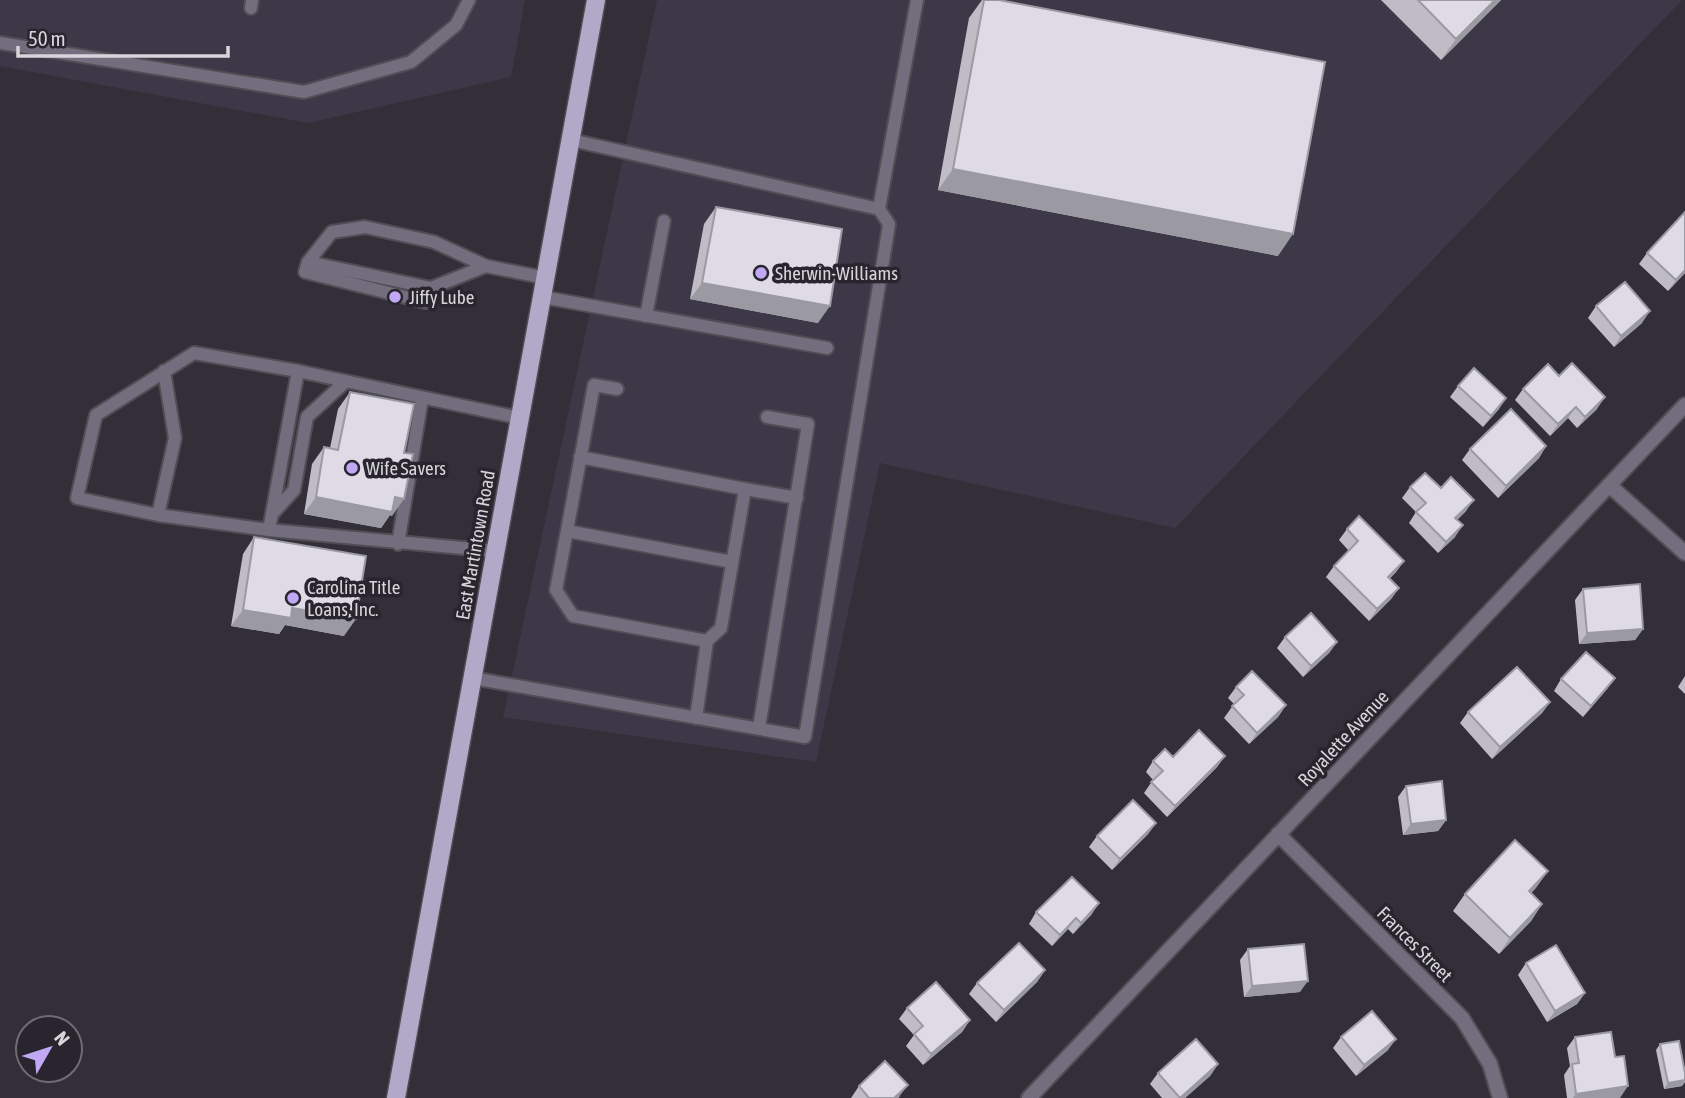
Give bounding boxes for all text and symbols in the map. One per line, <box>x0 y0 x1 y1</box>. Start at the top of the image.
scale bar <box>18 14 228 58</box>
text: 50 m <box>28 26 66 50</box>
place label: Sherwin-Williams <box>775 262 898 284</box>
marker: Sherwin-Williams <box>753 265 769 281</box>
place label: Jiffy Lube <box>409 286 474 308</box>
marker: Jiffy Lube <box>387 289 403 305</box>
place label: Wife Savers <box>366 457 446 479</box>
marker: Wife Savers <box>344 460 360 476</box>
street label: East Martintown Road <box>451 469 499 621</box>
place label: Carolina Title Loans, Inc. <box>307 576 400 620</box>
marker: Carolina Title Loans, Inc. <box>285 590 301 606</box>
street label: Royalette Avenue <box>1293 686 1393 790</box>
street label: Frances Street <box>1373 902 1457 986</box>
north arrow <box>14 1014 84 1084</box>
text: N <box>50 1027 74 1050</box>

